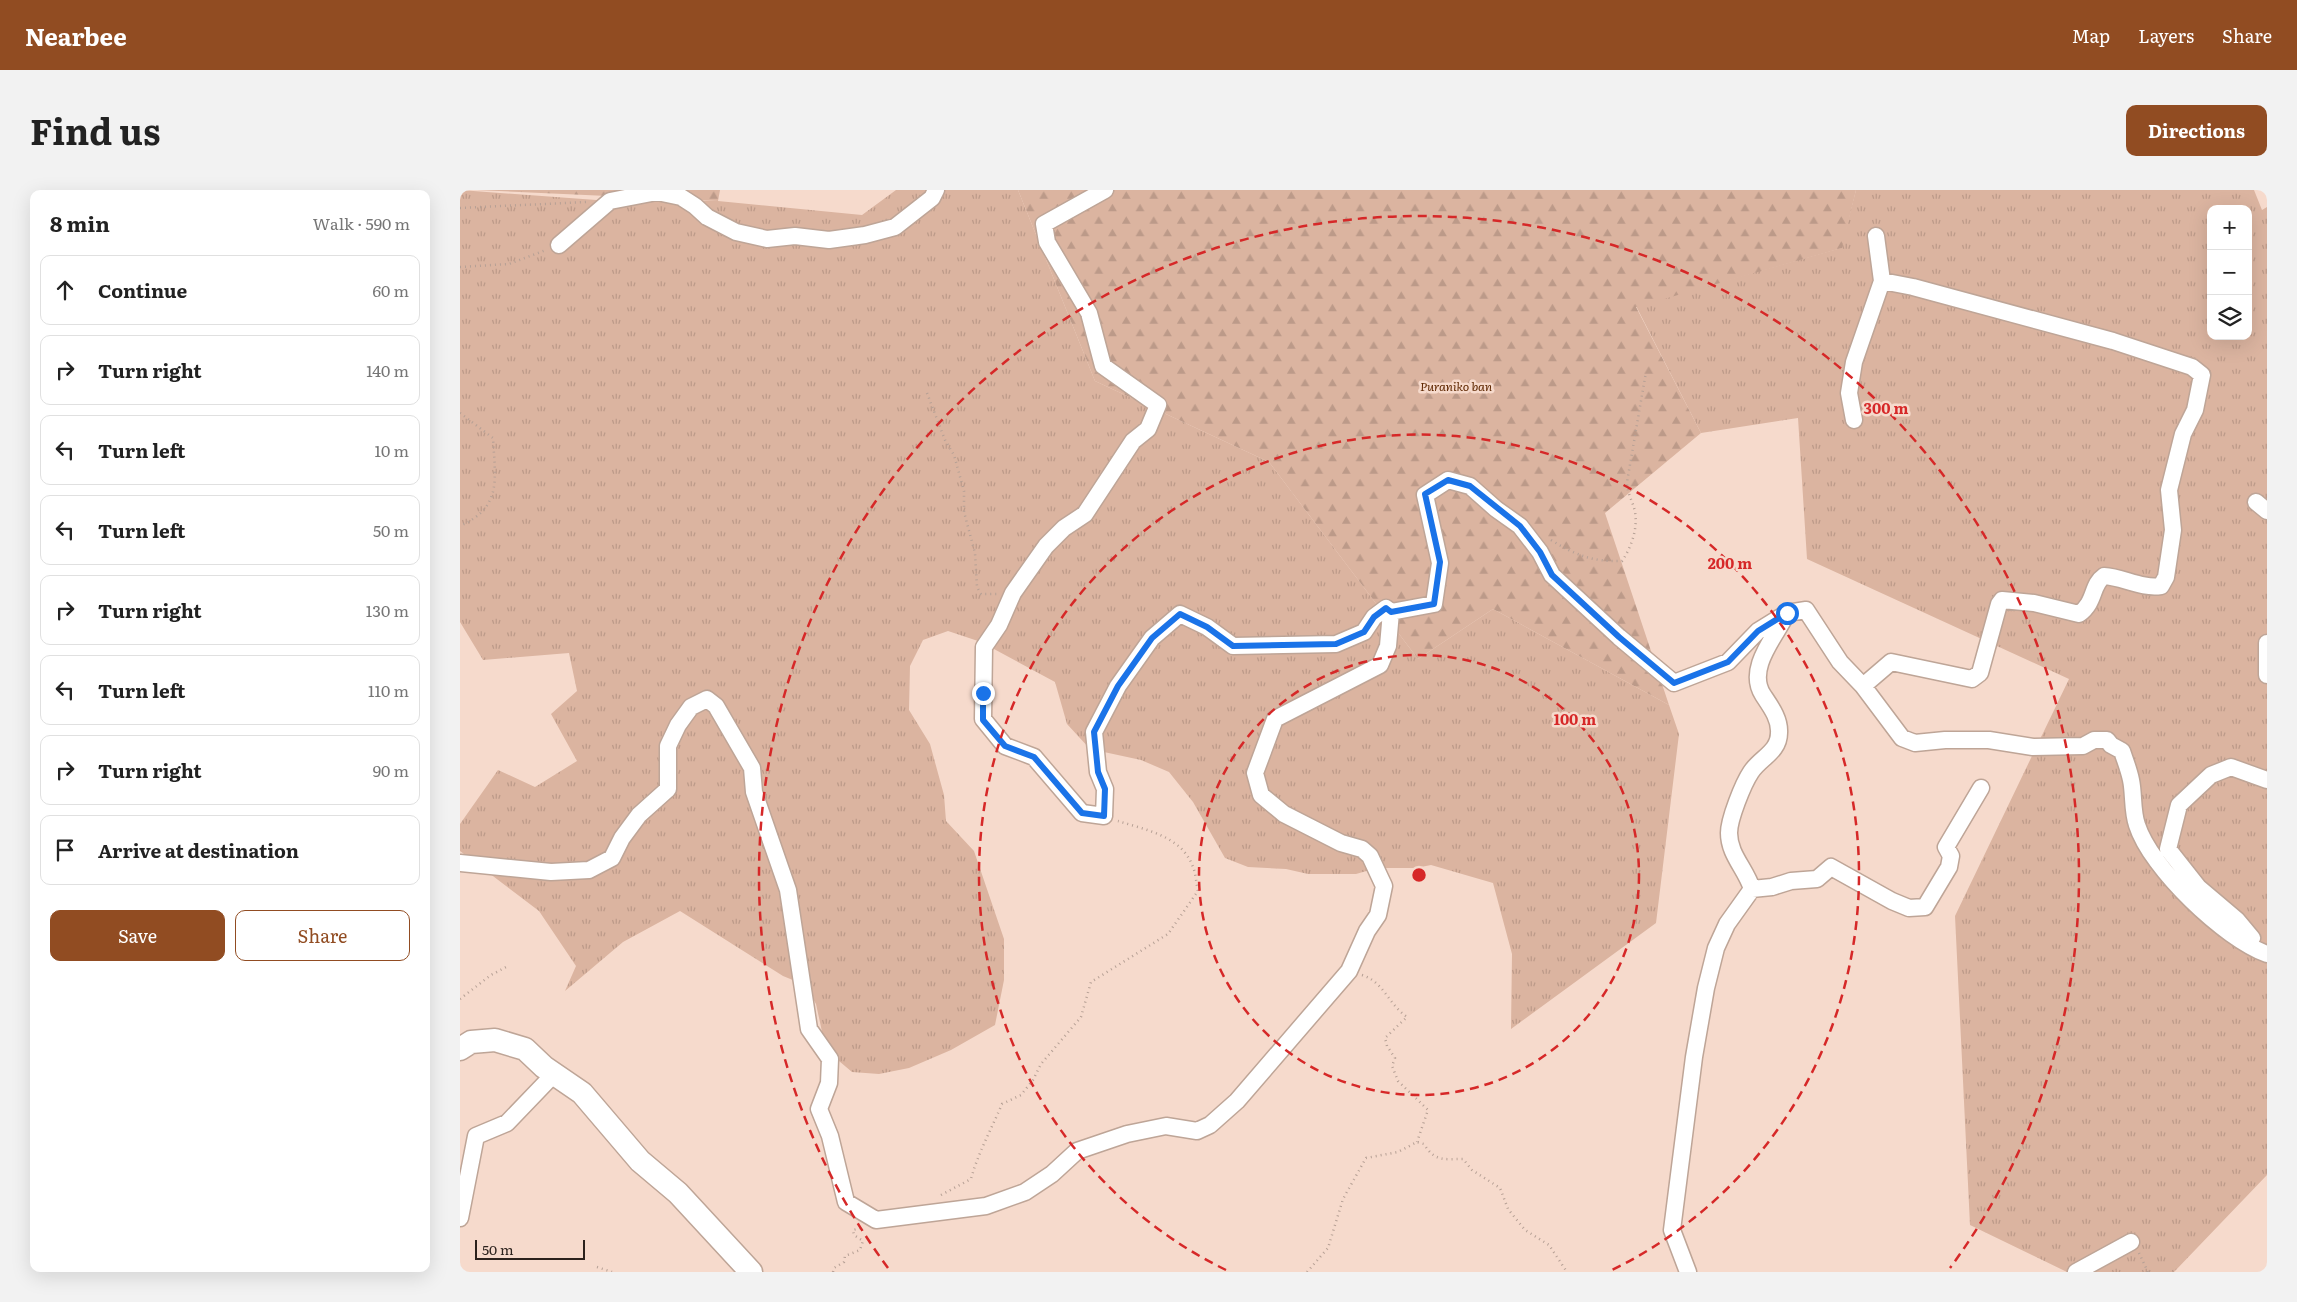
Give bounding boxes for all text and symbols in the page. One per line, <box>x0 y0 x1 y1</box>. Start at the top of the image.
text: Nearbee <box>25 18 127 53</box>
text: Map <box>2072 22 2110 49</box>
text: Layers <box>2138 22 2194 49</box>
text: Share <box>2222 22 2272 49</box>
text: Find us <box>30 104 160 156</box>
button: Directions <box>2126 105 2267 156</box>
map controls <box>2207 205 2252 340</box>
button: + <box>2207 205 2252 250</box>
text: 8 min <box>50 207 110 238</box>
text: Walk · 590 m <box>313 211 410 235</box>
button: − <box>2207 250 2252 295</box>
icon: ahead <box>51 276 79 304</box>
text: Continue <box>98 276 187 304</box>
text: 60 m <box>372 278 409 302</box>
button: layers <box>2207 295 2252 340</box>
icon: right <box>51 356 79 384</box>
text: Turn right <box>98 356 202 384</box>
text: 140 m <box>366 358 409 382</box>
park label: Puraniko ban <box>1420 377 1492 395</box>
text: 300 m <box>1864 396 1908 419</box>
icon: left <box>51 436 79 464</box>
text: Turn left <box>98 436 185 464</box>
text: 10 m <box>375 438 409 462</box>
icon: left <box>51 516 79 544</box>
text: Turn left <box>98 516 185 544</box>
text: 50 m <box>373 518 409 542</box>
text: 200 m <box>1708 551 1752 574</box>
icon: right <box>51 596 79 624</box>
text: Turn right <box>98 596 202 624</box>
text: 130 m <box>366 598 409 622</box>
route start <box>1776 602 1799 625</box>
icon: left <box>51 676 79 704</box>
text: Turn left <box>98 676 185 704</box>
text: 110 m <box>368 678 409 702</box>
route end <box>972 682 995 705</box>
text: 100 m <box>1554 707 1596 730</box>
icon: right <box>51 756 79 784</box>
text: Turn right <box>98 756 202 784</box>
text: 90 m <box>373 758 409 782</box>
icon: arrive <box>51 836 79 864</box>
text: Arrive at destination <box>98 836 299 864</box>
centre of rings <box>1410 866 1428 884</box>
button: Save <box>50 910 225 961</box>
button: Share <box>235 910 410 961</box>
scale bar <box>475 1237 585 1260</box>
text: 50 m <box>482 1239 514 1259</box>

